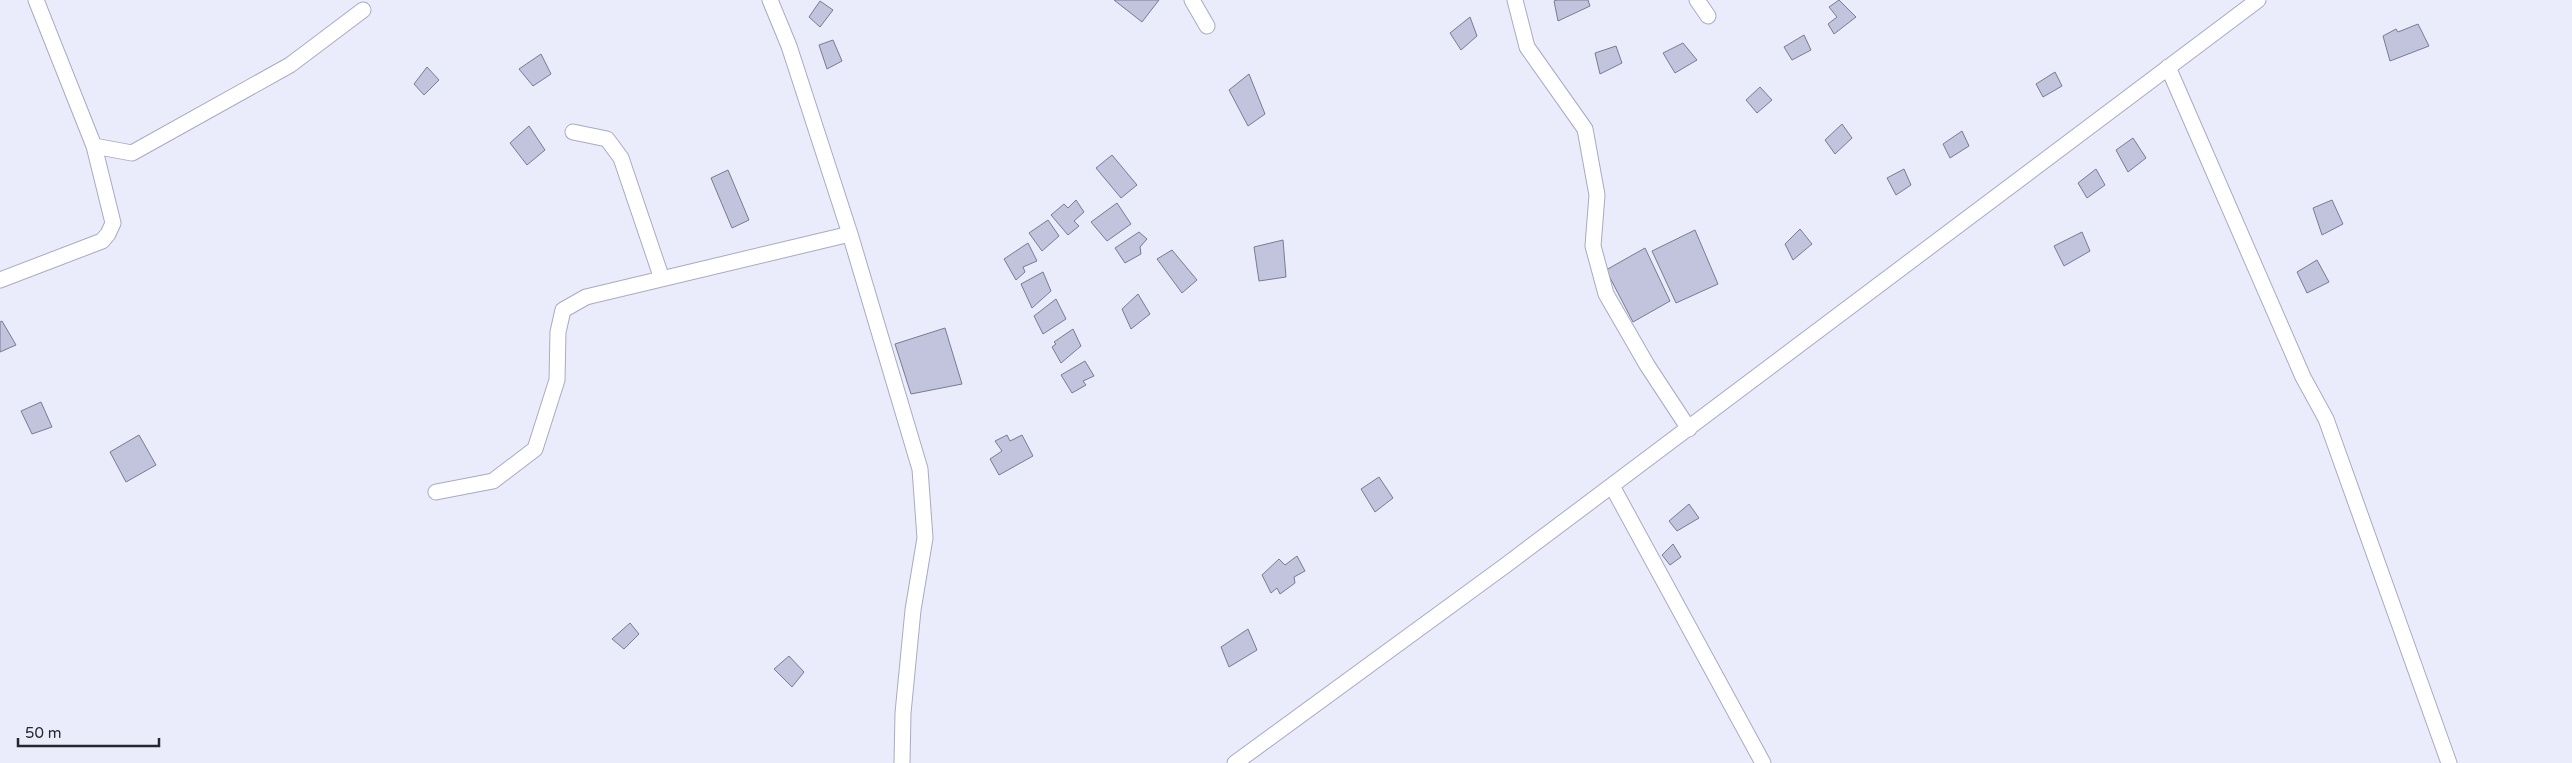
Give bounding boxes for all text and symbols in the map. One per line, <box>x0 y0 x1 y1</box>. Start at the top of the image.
scale bar <box>18 716 159 748</box>
text: 50 m <box>25 724 62 742</box>

